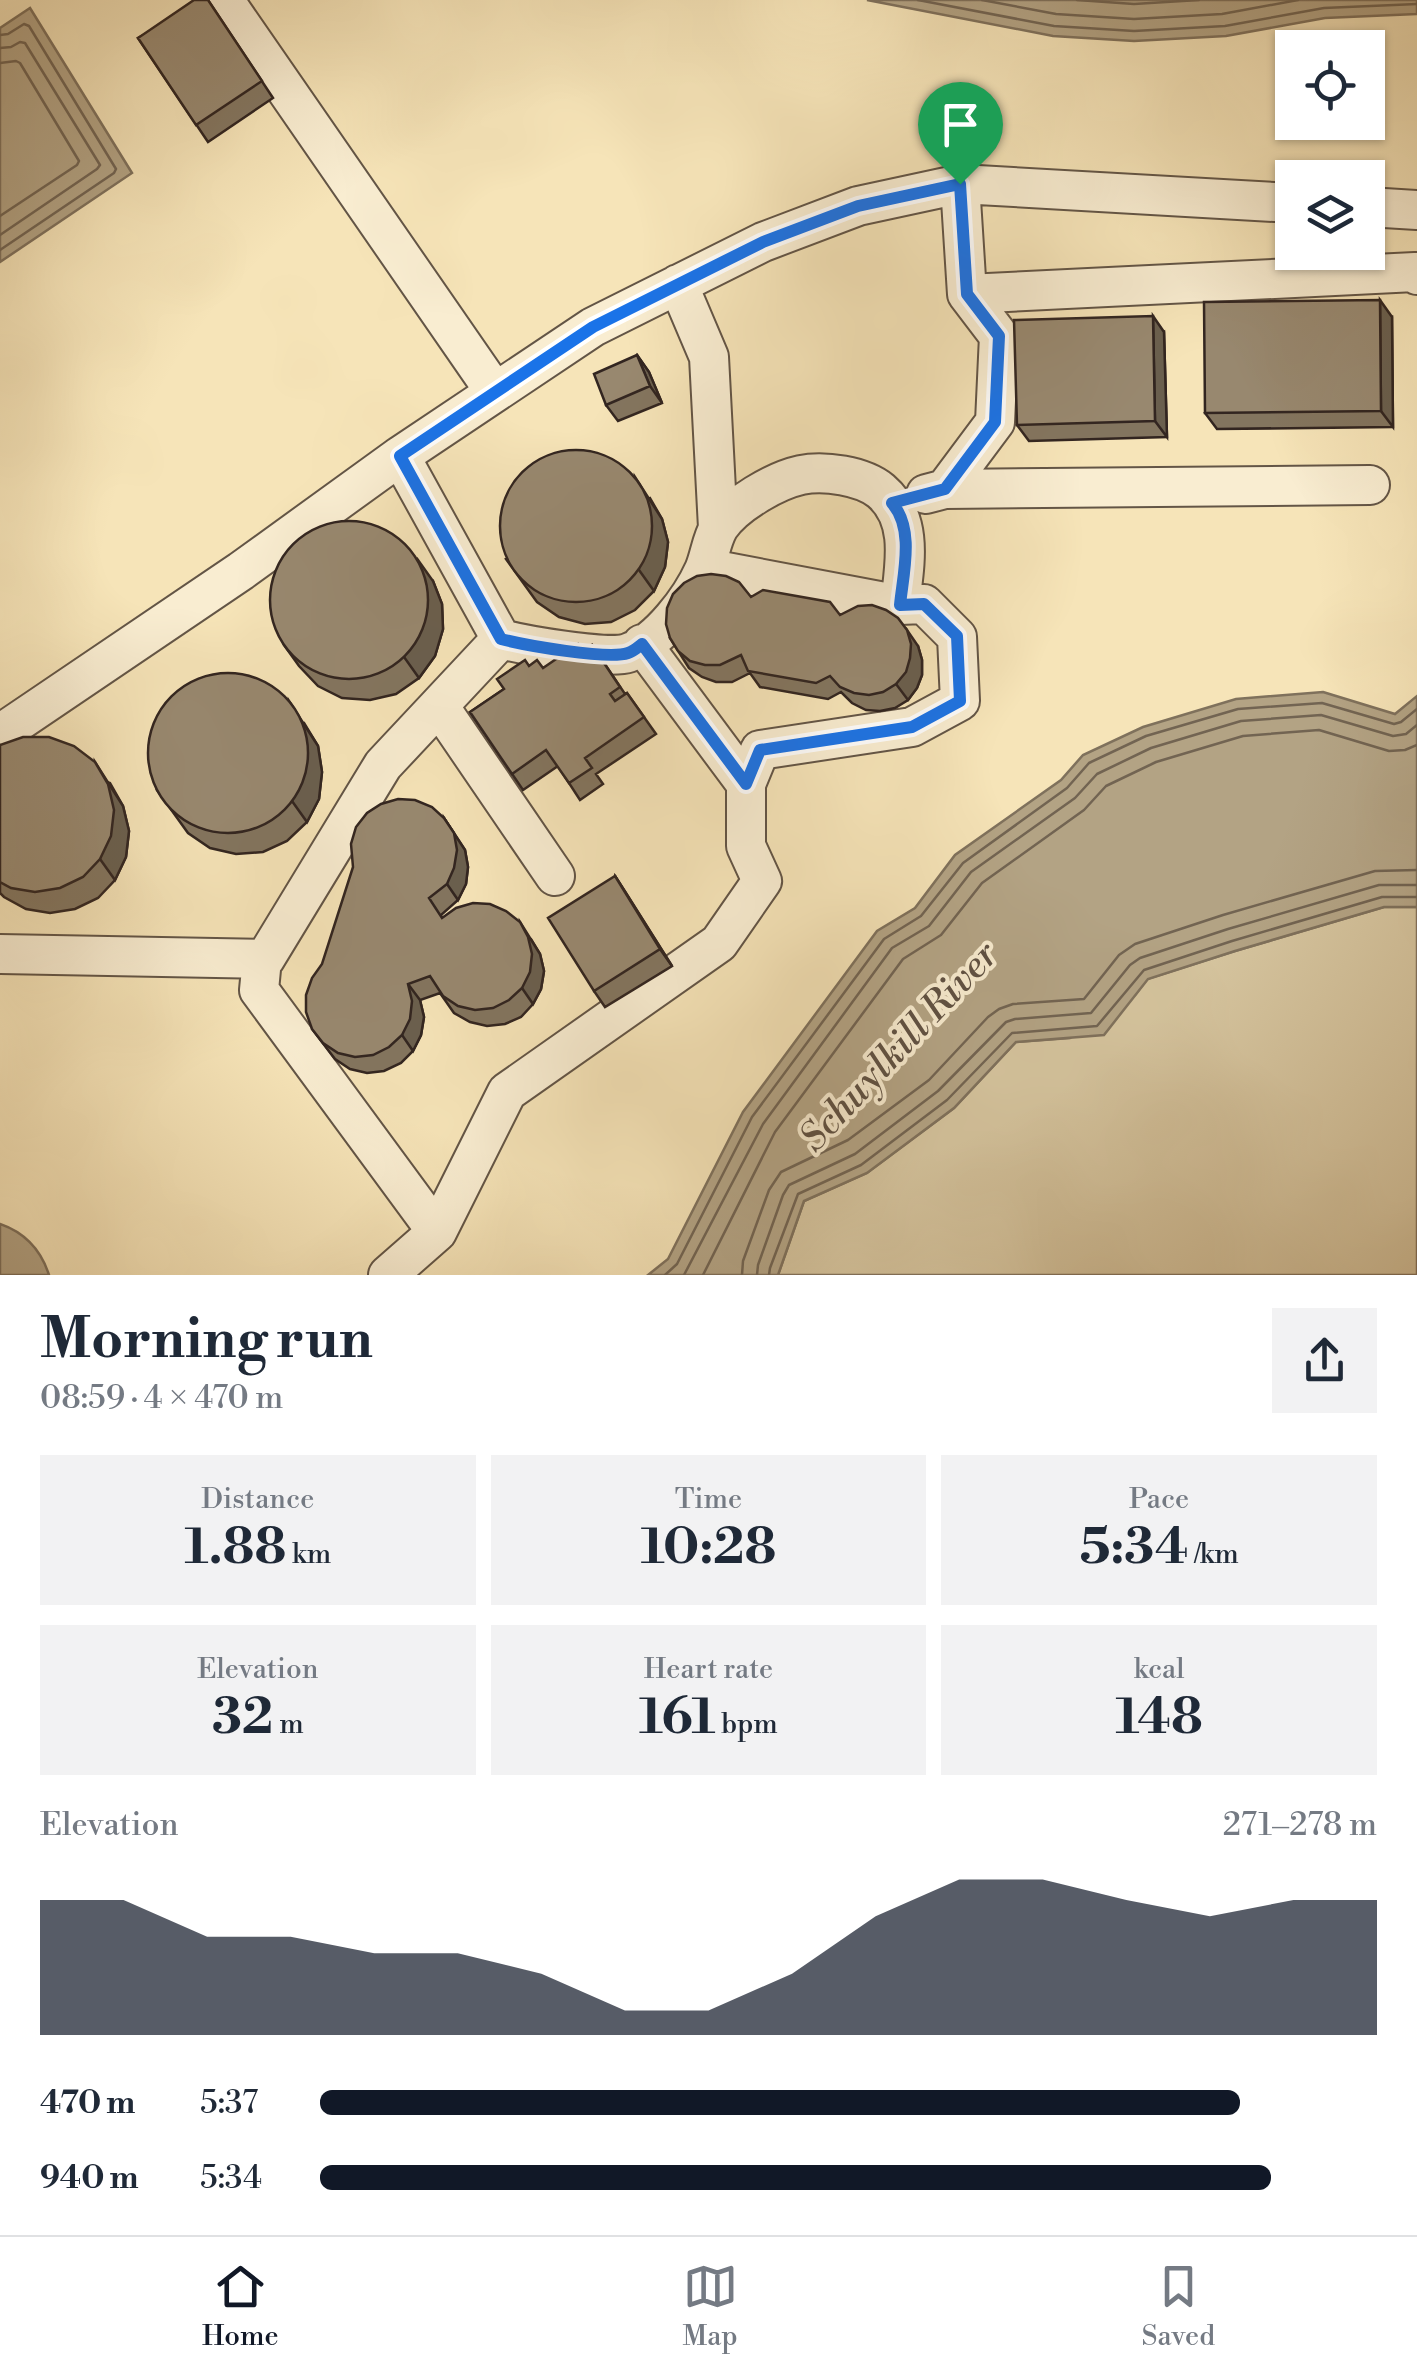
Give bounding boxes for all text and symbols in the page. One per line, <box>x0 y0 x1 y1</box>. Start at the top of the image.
map controls <box>1275 30 1385 270</box>
button: locate <box>1275 30 1385 140</box>
pin <box>918 82 1003 185</box>
icon: arrive <box>933 97 988 152</box>
button: layers <box>1275 160 1385 270</box>
water label: Schuylkill River <box>790 932 1009 1162</box>
text: Morning run <box>40 1306 373 1375</box>
button: share <box>1272 1308 1377 1413</box>
text: 08:59 · 4 × 470 m <box>40 1378 283 1418</box>
text: Distance <box>201 1482 314 1517</box>
text: Time <box>675 1482 742 1517</box>
text: Pace <box>1129 1482 1189 1517</box>
text: 1.88 <box>184 1517 286 1579</box>
text: 10:28 <box>641 1517 776 1579</box>
text: 5:34 <box>1079 1517 1189 1579</box>
text: km <box>286 1537 331 1572</box>
text: /km <box>1189 1537 1239 1572</box>
text: Elevation <box>197 1652 318 1687</box>
text: Heart rate <box>644 1652 773 1687</box>
text: kcal <box>1134 1652 1185 1687</box>
text: 32 <box>212 1687 273 1749</box>
text: 161 <box>639 1687 715 1749</box>
text: 148 <box>1116 1687 1203 1749</box>
text: m <box>273 1707 304 1742</box>
text: bpm <box>715 1707 778 1742</box>
text: Elevation <box>40 1805 179 1845</box>
text: 271–278 m <box>1223 1805 1377 1845</box>
text: 470 m <box>40 2083 135 2123</box>
text: 5:37 <box>200 2083 258 2123</box>
text: 940 m <box>40 2158 139 2198</box>
text: 5:34 <box>200 2158 262 2198</box>
tab: Home <box>202 2259 279 2354</box>
tab: Map <box>683 2259 738 2354</box>
tab: Saved <box>1142 2259 1215 2354</box>

